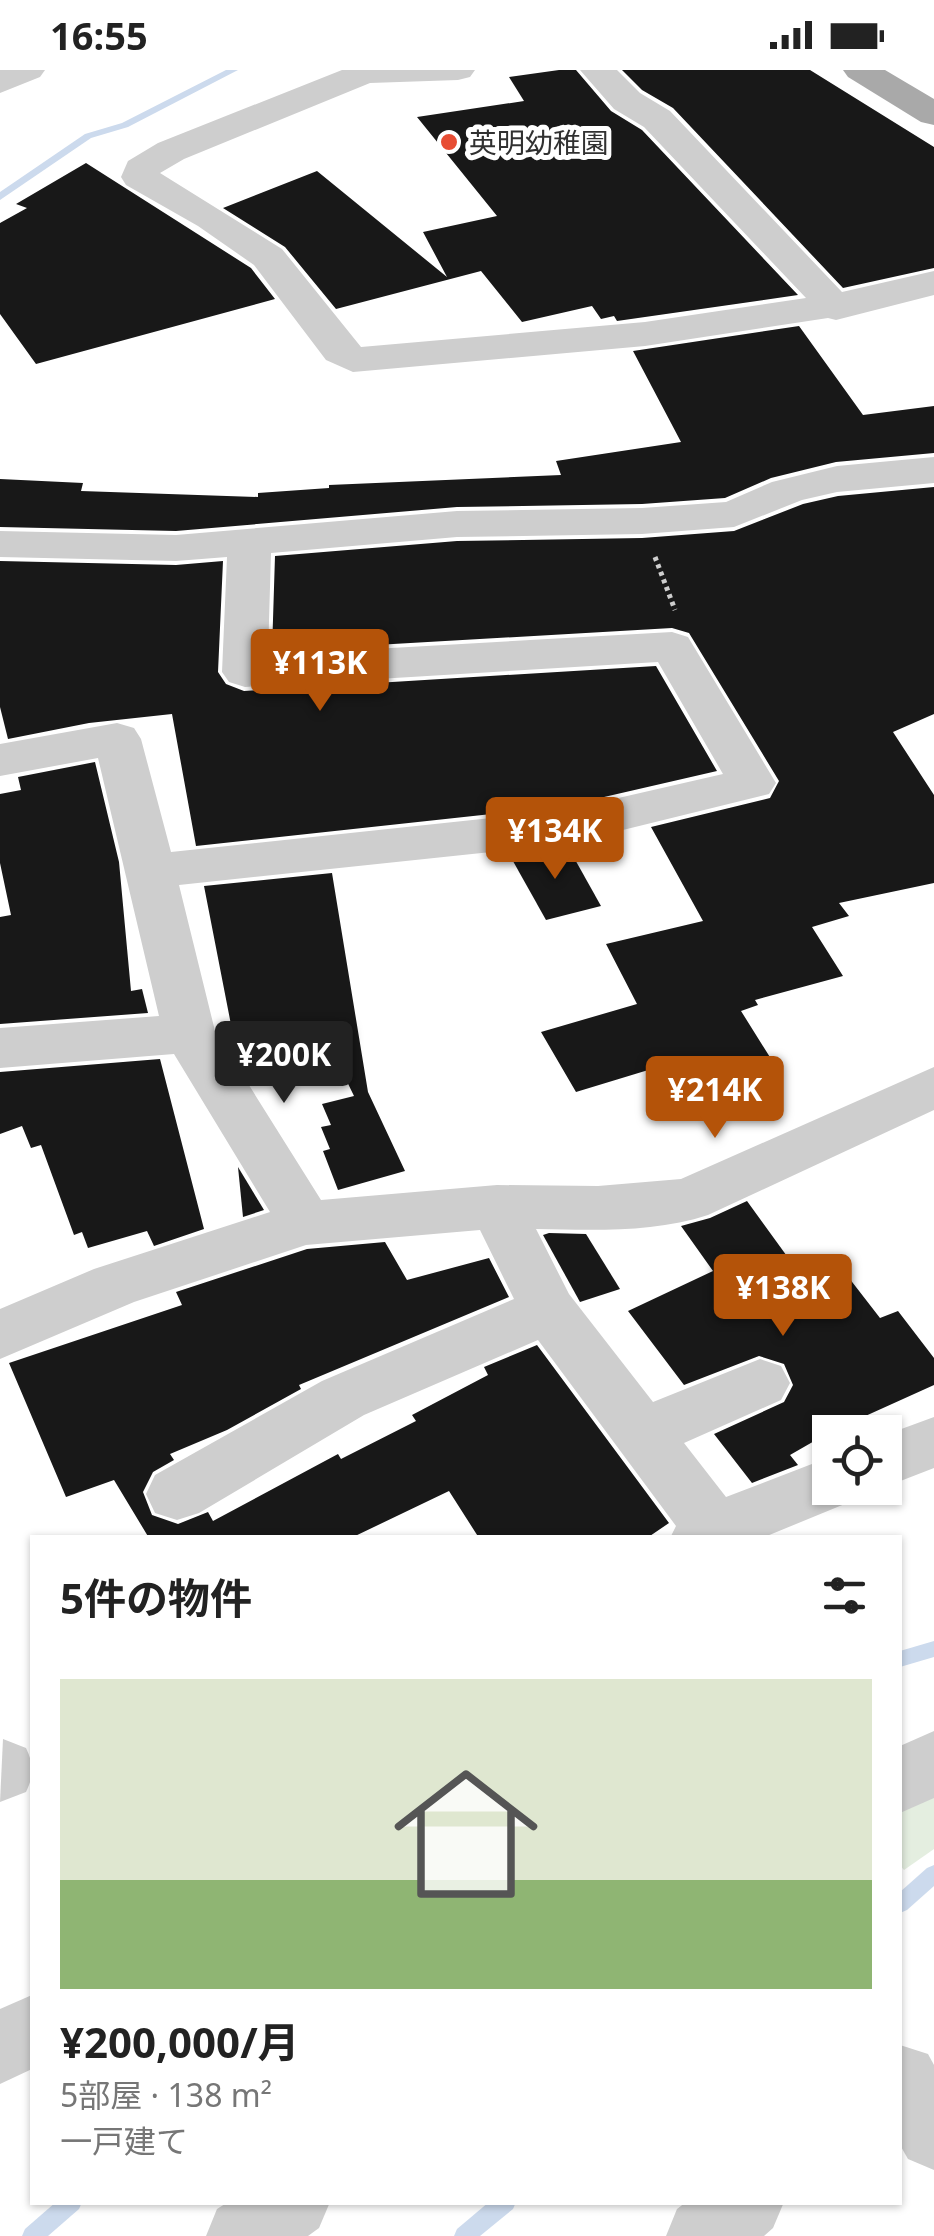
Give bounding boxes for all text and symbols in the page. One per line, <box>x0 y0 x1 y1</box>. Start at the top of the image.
text: 16:55 <box>50 9 148 61</box>
place label: 英明幼稚園 <box>469 123 609 161</box>
marker: 英明幼稚園 <box>438 131 460 153</box>
pin: ¥113K <box>250 629 390 714</box>
text: ¥113K <box>273 640 367 683</box>
pin: ¥134K <box>485 797 625 882</box>
text: ¥134K <box>508 808 602 851</box>
pin: ¥200K <box>214 1021 354 1106</box>
text: ¥200K <box>237 1032 331 1075</box>
pin: ¥214K <box>645 1056 785 1141</box>
text: ¥214K <box>668 1067 762 1110</box>
pin: ¥138K <box>713 1254 853 1339</box>
text: ¥138K <box>736 1265 830 1308</box>
map controls <box>812 1415 902 1505</box>
button: locate <box>812 1415 902 1505</box>
icon: filters <box>817 1568 872 1623</box>
text: 5件の物件 <box>60 1569 252 1626</box>
icon: home <box>376 1744 556 1924</box>
text: ¥200,000/月 <box>60 2013 300 2070</box>
text: 5部屋 · 138 m² <box>60 2073 272 2116</box>
text: 一戸建て <box>60 2119 188 2162</box>

